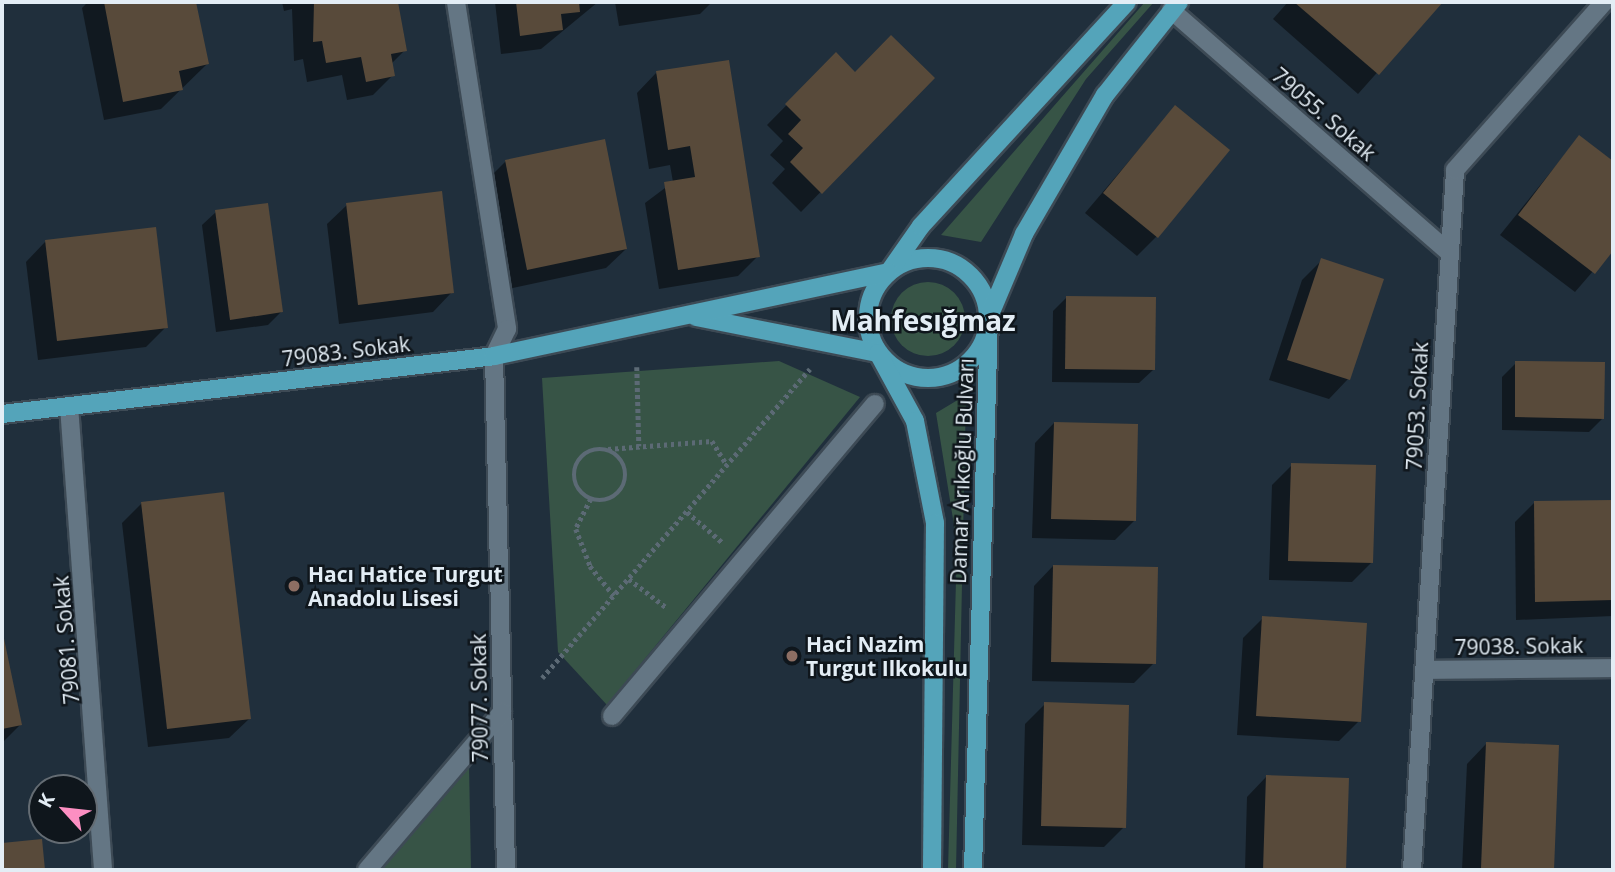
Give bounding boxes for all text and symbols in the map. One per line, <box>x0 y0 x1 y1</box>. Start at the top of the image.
street label: 79055. Sokak <box>1267 62 1381 166</box>
district label: Mahfesığmaz <box>830 303 1016 337</box>
street label: 79083. Sokak <box>280 331 412 371</box>
street label: 79053. Sokak <box>1401 341 1433 471</box>
street label: Damar Arıkoğlu Bulvarı <box>945 358 979 584</box>
place label: Hacı Hatice Turgut Anadolu Lisesi <box>308 561 503 611</box>
street label: 79081. Sokak <box>48 575 84 705</box>
marker: Hacı Hatice Turgut Anadolu Lisesi <box>286 578 302 594</box>
place label: Haci Nazim Turgut Ilkokulu <box>806 631 968 681</box>
street label: 79038. Sokak <box>1454 632 1584 660</box>
street label: 79077. Sokak <box>465 633 493 763</box>
marker: Haci Nazim Turgut Ilkokulu <box>784 648 800 664</box>
north arrow <box>28 774 98 844</box>
text: K <box>32 789 61 812</box>

